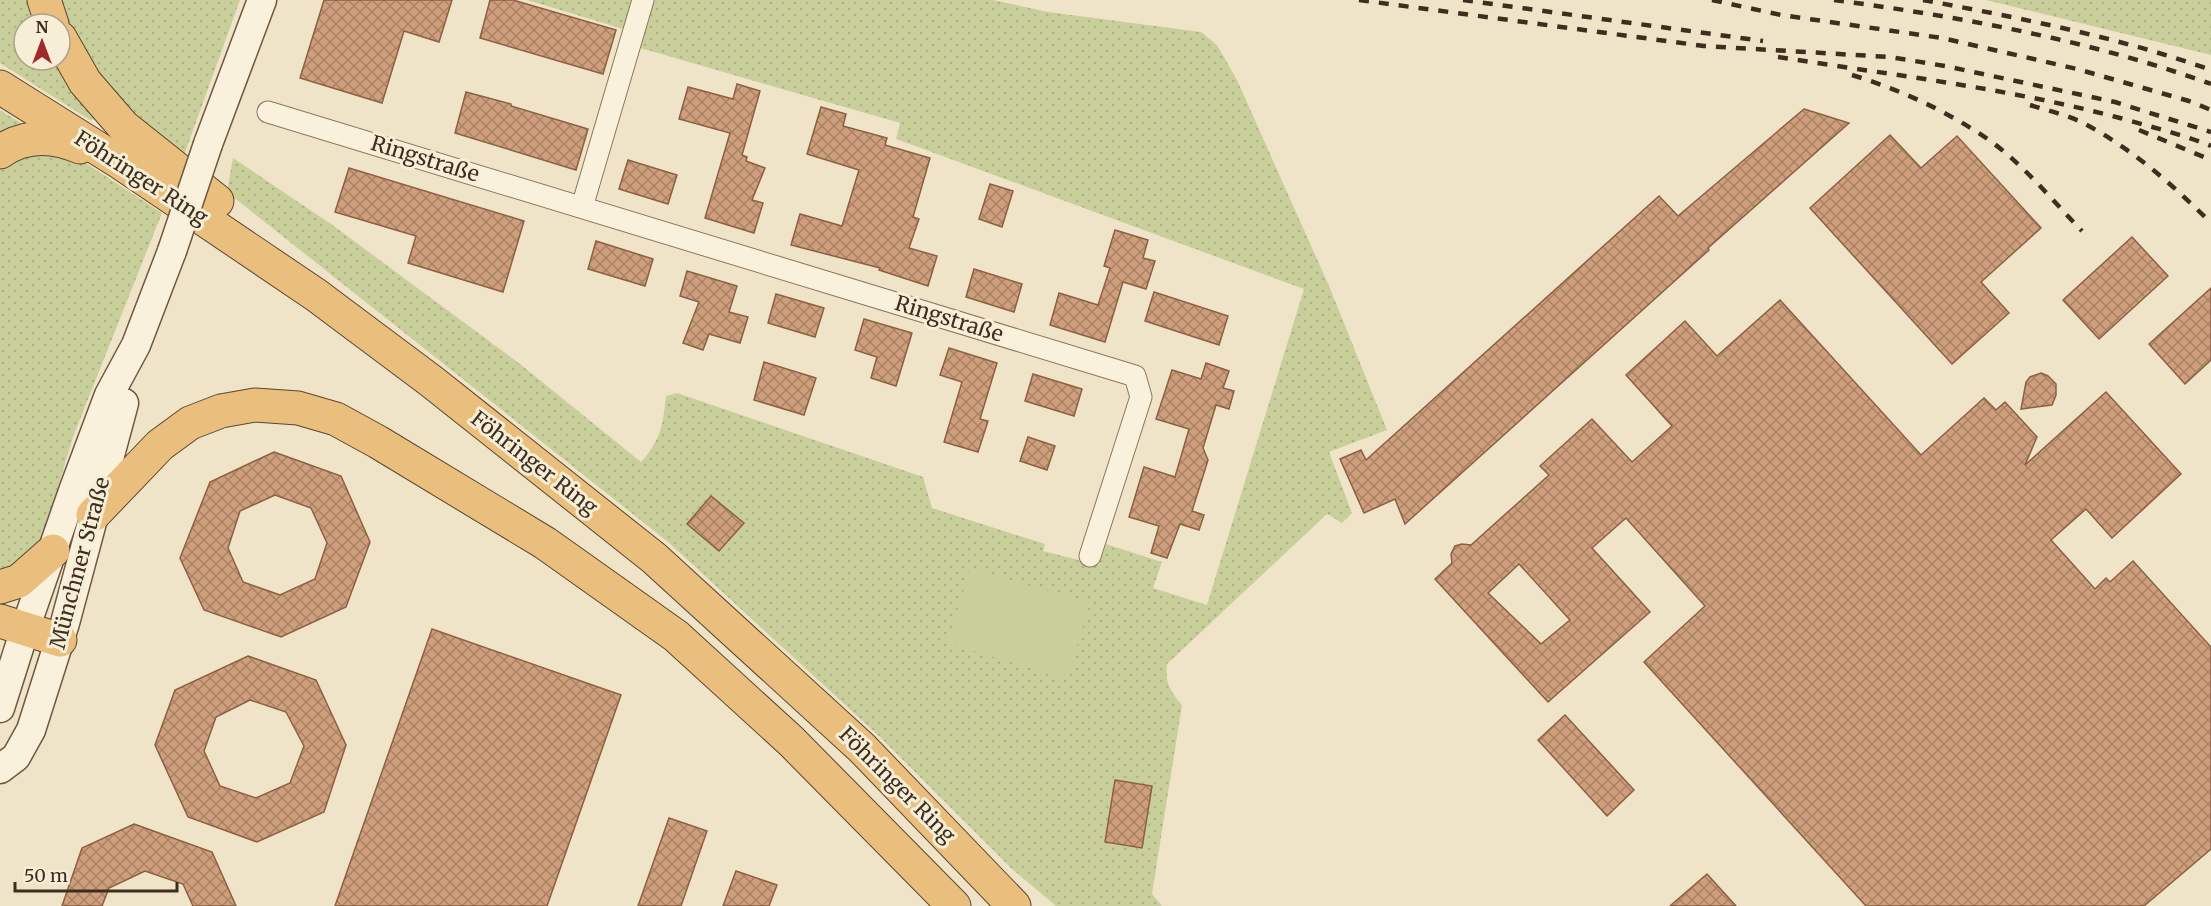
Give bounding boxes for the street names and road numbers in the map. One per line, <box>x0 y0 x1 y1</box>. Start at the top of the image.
street label: Föhringer Ring <box>69 124 213 231</box>
street label: Ringstraße <box>368 129 483 188</box>
street label: Ringstraße <box>892 289 1007 348</box>
street label: Föhringer Ring <box>465 405 603 521</box>
street label: Münchner Straße <box>44 474 115 652</box>
street label: Föhringer Ring <box>833 721 961 849</box>

